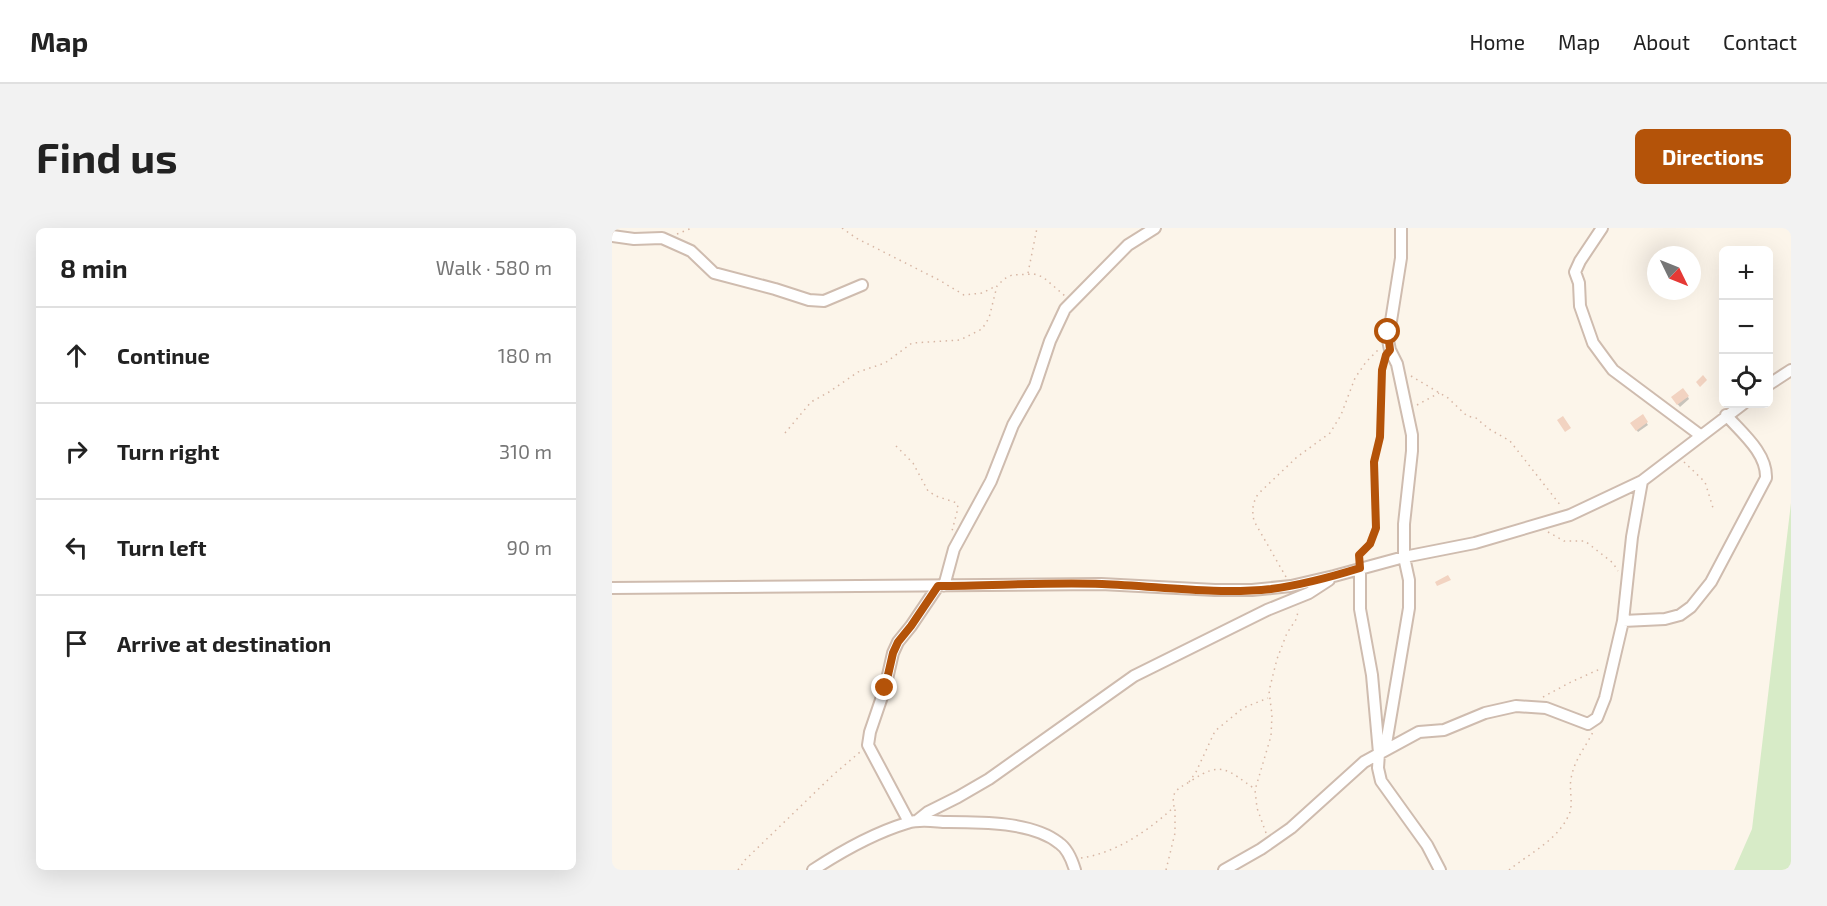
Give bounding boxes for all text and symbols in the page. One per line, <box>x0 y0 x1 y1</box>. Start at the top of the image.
text: Map <box>30 24 88 58</box>
text: Home <box>1469 29 1525 54</box>
text: Map <box>1558 29 1600 54</box>
text: About <box>1633 29 1690 54</box>
text: Contact <box>1723 29 1797 54</box>
button: Directions <box>1635 129 1791 184</box>
text: Find us <box>36 131 178 181</box>
north arrow <box>1647 246 1701 300</box>
map controls <box>1719 246 1773 408</box>
button: + <box>1719 246 1773 300</box>
text: 8 min <box>60 252 128 283</box>
text: Walk · 580 m <box>436 255 552 279</box>
button: − <box>1719 300 1773 354</box>
route start <box>1374 318 1400 344</box>
icon: ahead <box>60 339 93 372</box>
text: Continue <box>117 342 210 368</box>
text: 180 m <box>498 343 552 367</box>
button: locate <box>1719 354 1773 408</box>
icon: right <box>60 435 93 468</box>
text: Turn right <box>117 438 219 464</box>
text: 310 m <box>499 439 552 463</box>
icon: left <box>60 531 93 564</box>
text: Turn left <box>117 534 206 560</box>
text: 90 m <box>507 535 552 559</box>
icon: arrive <box>60 627 93 660</box>
text: Arrive at destination <box>117 630 331 656</box>
route end <box>871 674 897 700</box>

